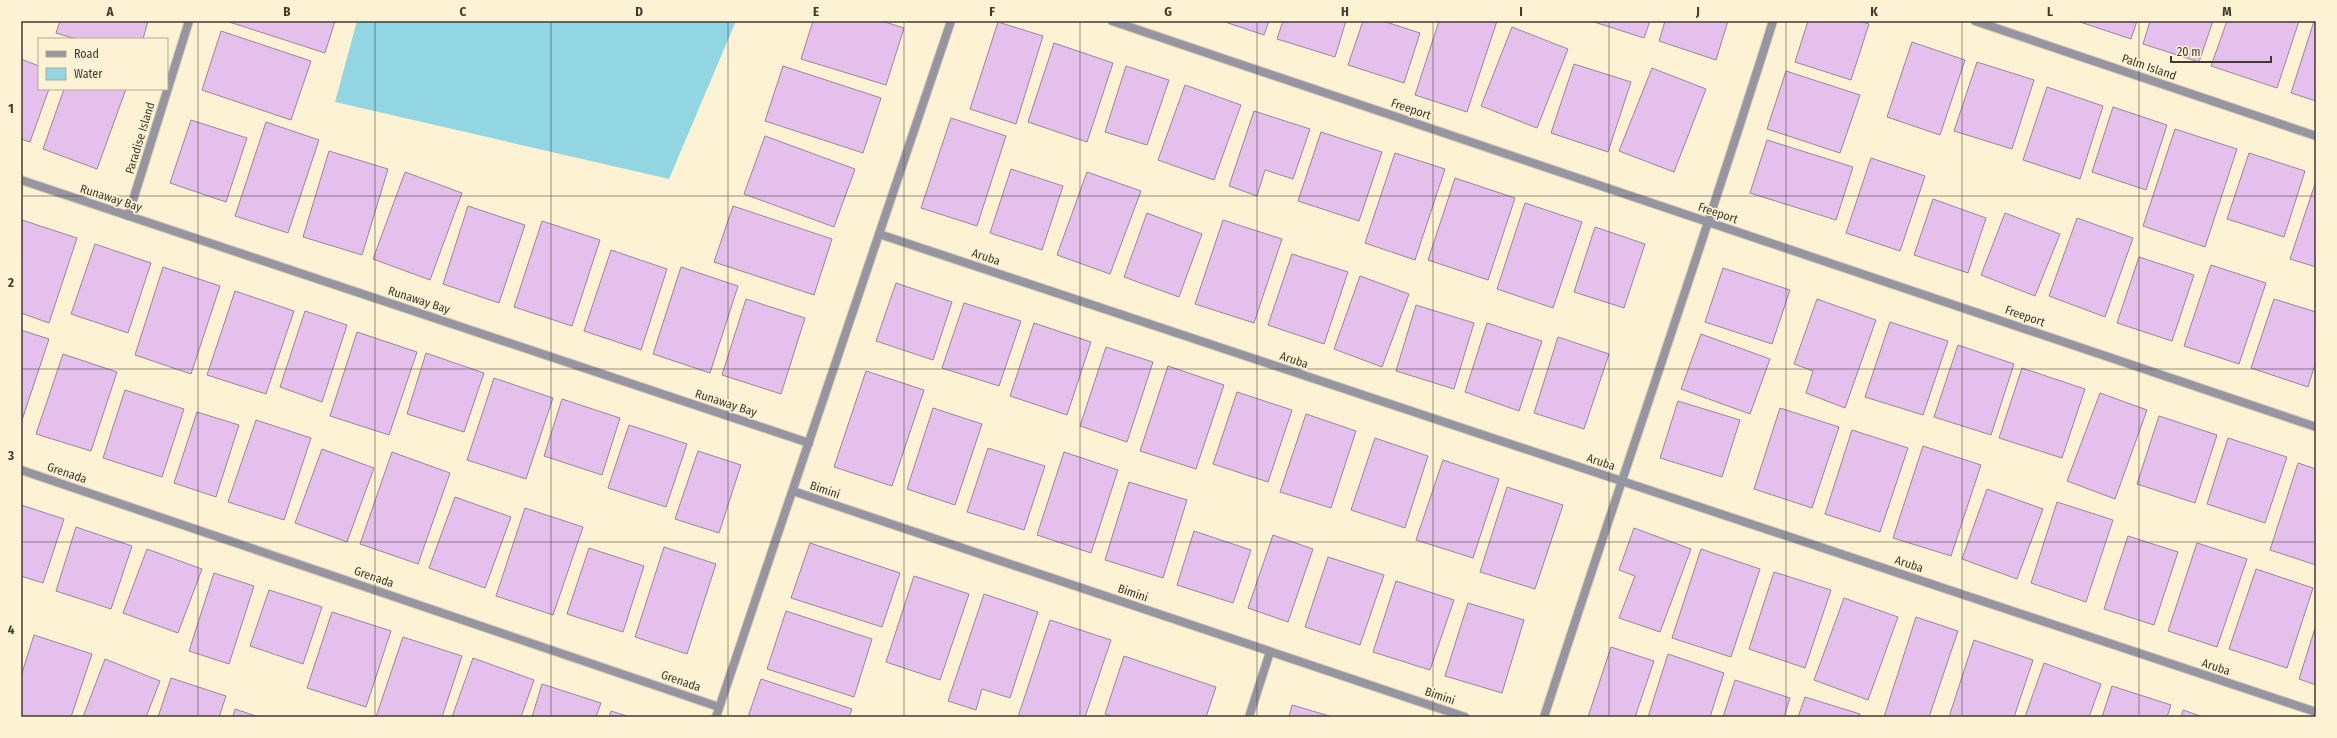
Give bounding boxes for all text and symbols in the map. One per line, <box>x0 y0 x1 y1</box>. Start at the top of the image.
text: A <box>105 4 114 19</box>
text: B <box>283 4 291 19</box>
text: C <box>460 4 467 19</box>
text: D <box>635 4 643 19</box>
text: E <box>813 4 819 19</box>
text: F <box>989 4 995 19</box>
text: G <box>1164 4 1172 19</box>
text: H <box>1341 4 1349 19</box>
text: I <box>1519 4 1523 19</box>
text: J <box>1695 4 1700 19</box>
text: K <box>1870 4 1878 19</box>
text: L <box>2047 4 2053 19</box>
text: M <box>2222 4 2232 19</box>
legend <box>38 38 168 90</box>
scale bar <box>2171 38 2271 64</box>
text: 20 m <box>2177 45 2201 59</box>
text: Road <box>74 47 99 61</box>
street label: Palm Island <box>2120 51 2178 83</box>
text: Water <box>74 67 103 81</box>
street label: Freeport <box>1389 96 1433 122</box>
street label: Paradise Island <box>122 100 158 176</box>
text: 1 <box>8 101 14 116</box>
street label: Runaway Bay <box>78 181 144 215</box>
street label: Freeport <box>1696 200 1740 226</box>
street label: Aruba <box>970 246 1002 268</box>
text: 2 <box>7 275 14 290</box>
street label: Runaway Bay <box>386 283 452 317</box>
street label: Freeport <box>2003 303 2047 329</box>
street label: Aruba <box>1278 349 1310 371</box>
street label: Runaway Bay <box>693 386 759 420</box>
text: 3 <box>7 448 14 463</box>
street label: Aruba <box>1585 451 1617 473</box>
street label: Grenada <box>45 460 89 486</box>
street label: Bimini <box>808 478 842 502</box>
street label: Aruba <box>1893 553 1925 575</box>
street label: Grenada <box>352 564 396 590</box>
street label: Bimini <box>1116 581 1150 605</box>
text: 4 <box>8 622 15 637</box>
street label: Aruba <box>2200 656 2232 678</box>
street label: Grenada <box>659 668 703 694</box>
street label: Bimini <box>1423 684 1457 708</box>

